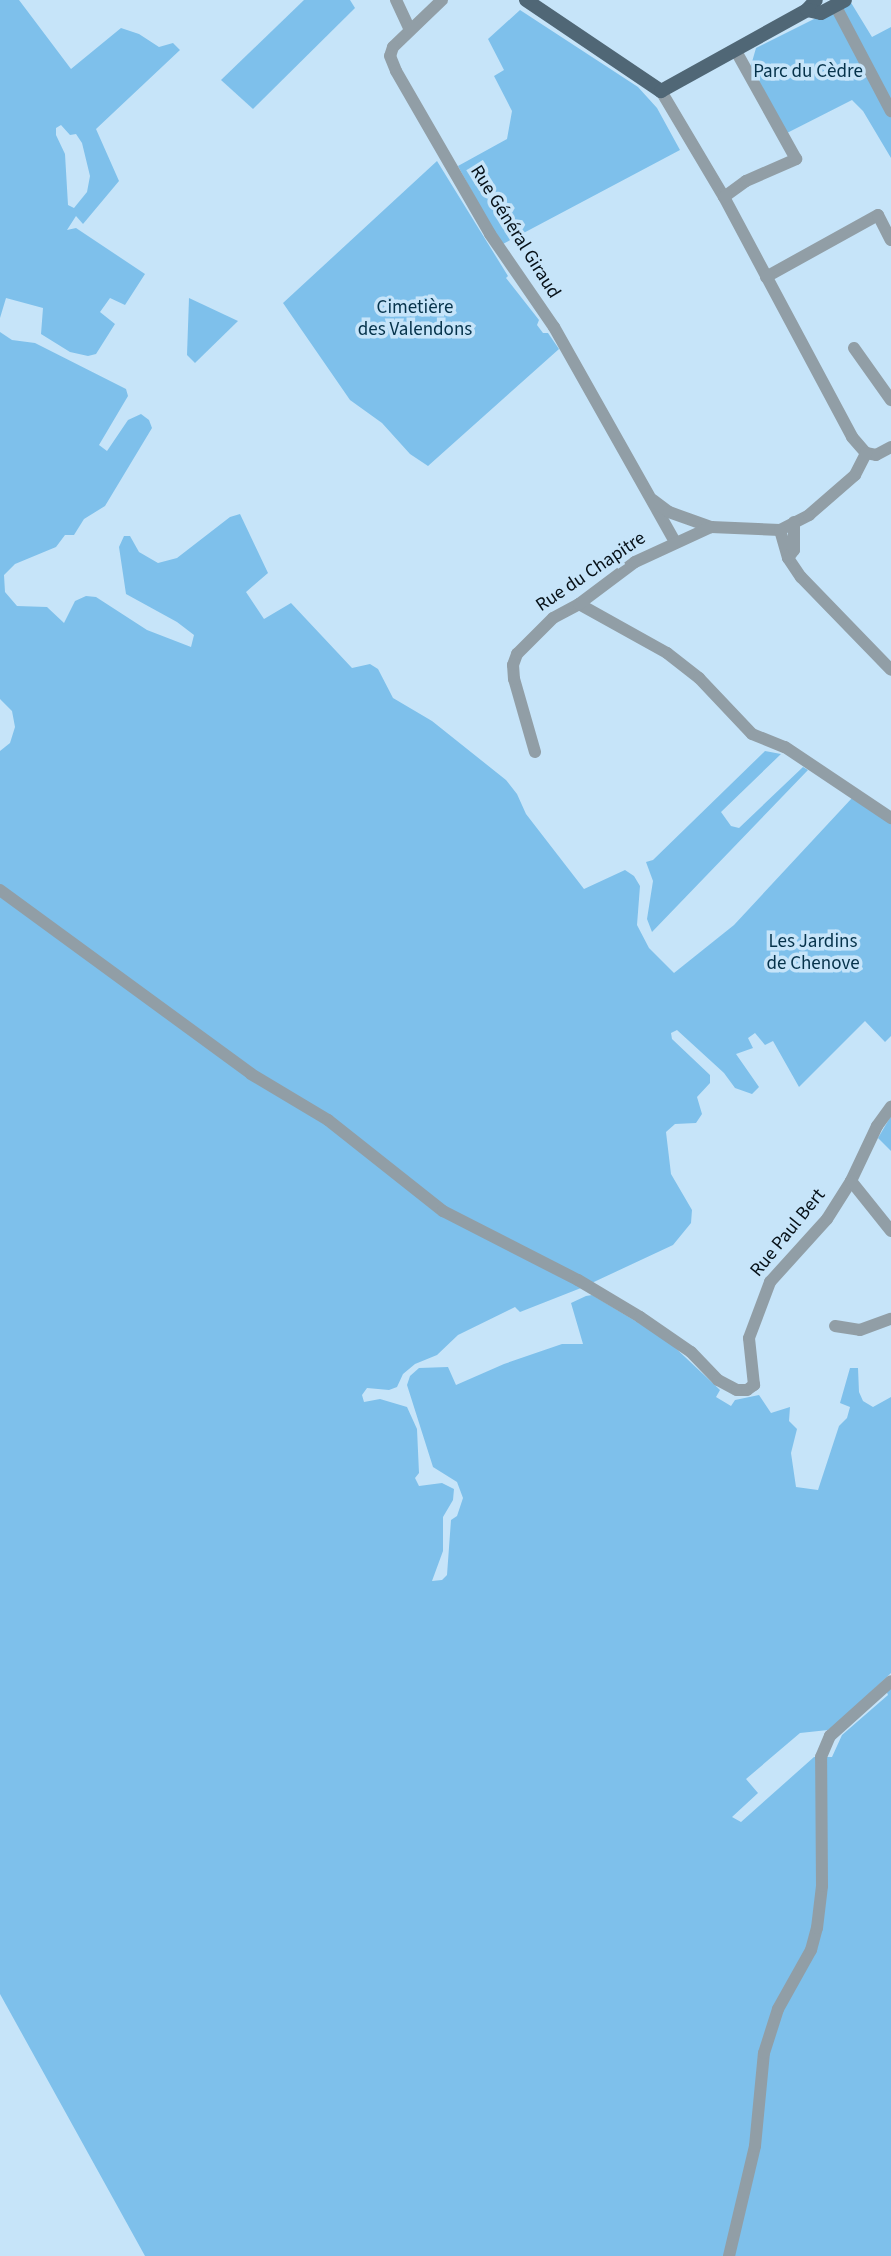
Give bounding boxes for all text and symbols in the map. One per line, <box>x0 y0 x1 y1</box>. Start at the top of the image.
park label: Parc du Cèdre <box>753 61 863 83</box>
street label: Rue Général Giraud <box>465 161 565 303</box>
park label: Cimetière des Valendons <box>358 297 472 341</box>
street label: Rue du Chapitre <box>532 527 650 617</box>
park label: Les Jardins de Chenove <box>766 931 860 975</box>
street label: Rue Paul Bert <box>746 1184 830 1282</box>

